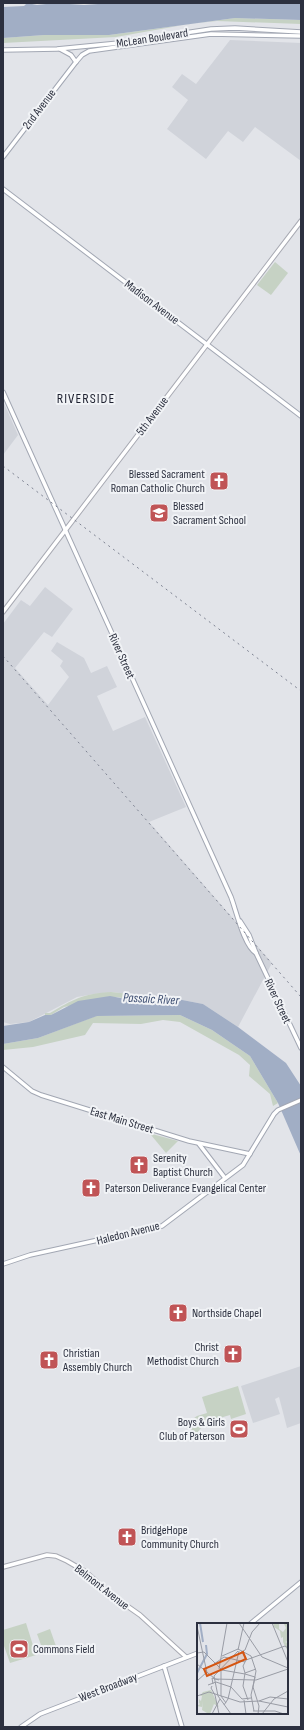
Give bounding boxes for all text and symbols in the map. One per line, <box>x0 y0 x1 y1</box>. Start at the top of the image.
street label: McLean Boulevard <box>115 25 189 52</box>
street label: 2nd Avenue <box>19 86 59 132</box>
street label: Madison Avenue <box>121 277 182 328</box>
district label: RIVERSIDE <box>57 390 115 407</box>
street label: 5th Avenue <box>133 394 172 439</box>
place label: Blessed Sacrament Roman Catholic Church <box>111 467 205 496</box>
church icon: Blessed Sacrament Roman Catholic Church <box>208 470 230 492</box>
place label: Blessed Sacrament School <box>173 499 246 528</box>
school or university icon: Blessed Sacrament School <box>148 502 170 524</box>
street label: River Street <box>105 631 138 681</box>
street label: River Street <box>261 976 295 1026</box>
water label: Passaic River <box>122 990 181 1009</box>
street label: East Main Street <box>88 1104 156 1137</box>
place label: Serenity Baptist Church <box>153 1151 213 1180</box>
church icon: Serenity Baptist Church <box>128 1154 150 1176</box>
church icon: Paterson Deliverance Evangelical Center <box>80 1177 102 1199</box>
place label: Paterson Deliverance Evangelical Center <box>105 1181 267 1196</box>
street label: Haledon Avenue <box>95 1218 161 1249</box>
church icon: Northside Chapel <box>167 1302 189 1324</box>
place label: Northside Chapel <box>192 1306 261 1321</box>
place label: Christ Methodist Church <box>147 1340 219 1369</box>
church icon: Christ Methodist Church <box>222 1343 244 1365</box>
place label: Christian Assembly Church <box>62 1346 132 1375</box>
church icon: Christian Assembly Church <box>38 1349 60 1371</box>
place label: Boys & Girls Club of Paterson <box>159 1415 225 1444</box>
sports icon: Boys & Girls Club of Paterson <box>228 1418 250 1440</box>
place label: BridgeHope Community Church <box>141 1523 219 1552</box>
church icon: BridgeHope Community Church <box>116 1526 138 1548</box>
street label: Belmont Avenue <box>71 1561 132 1613</box>
inset map <box>197 1623 288 1714</box>
sports icon: Commons Field <box>8 1638 30 1660</box>
place label: Commons Field <box>33 1642 94 1657</box>
street label: West Broadway <box>77 1669 140 1705</box>

